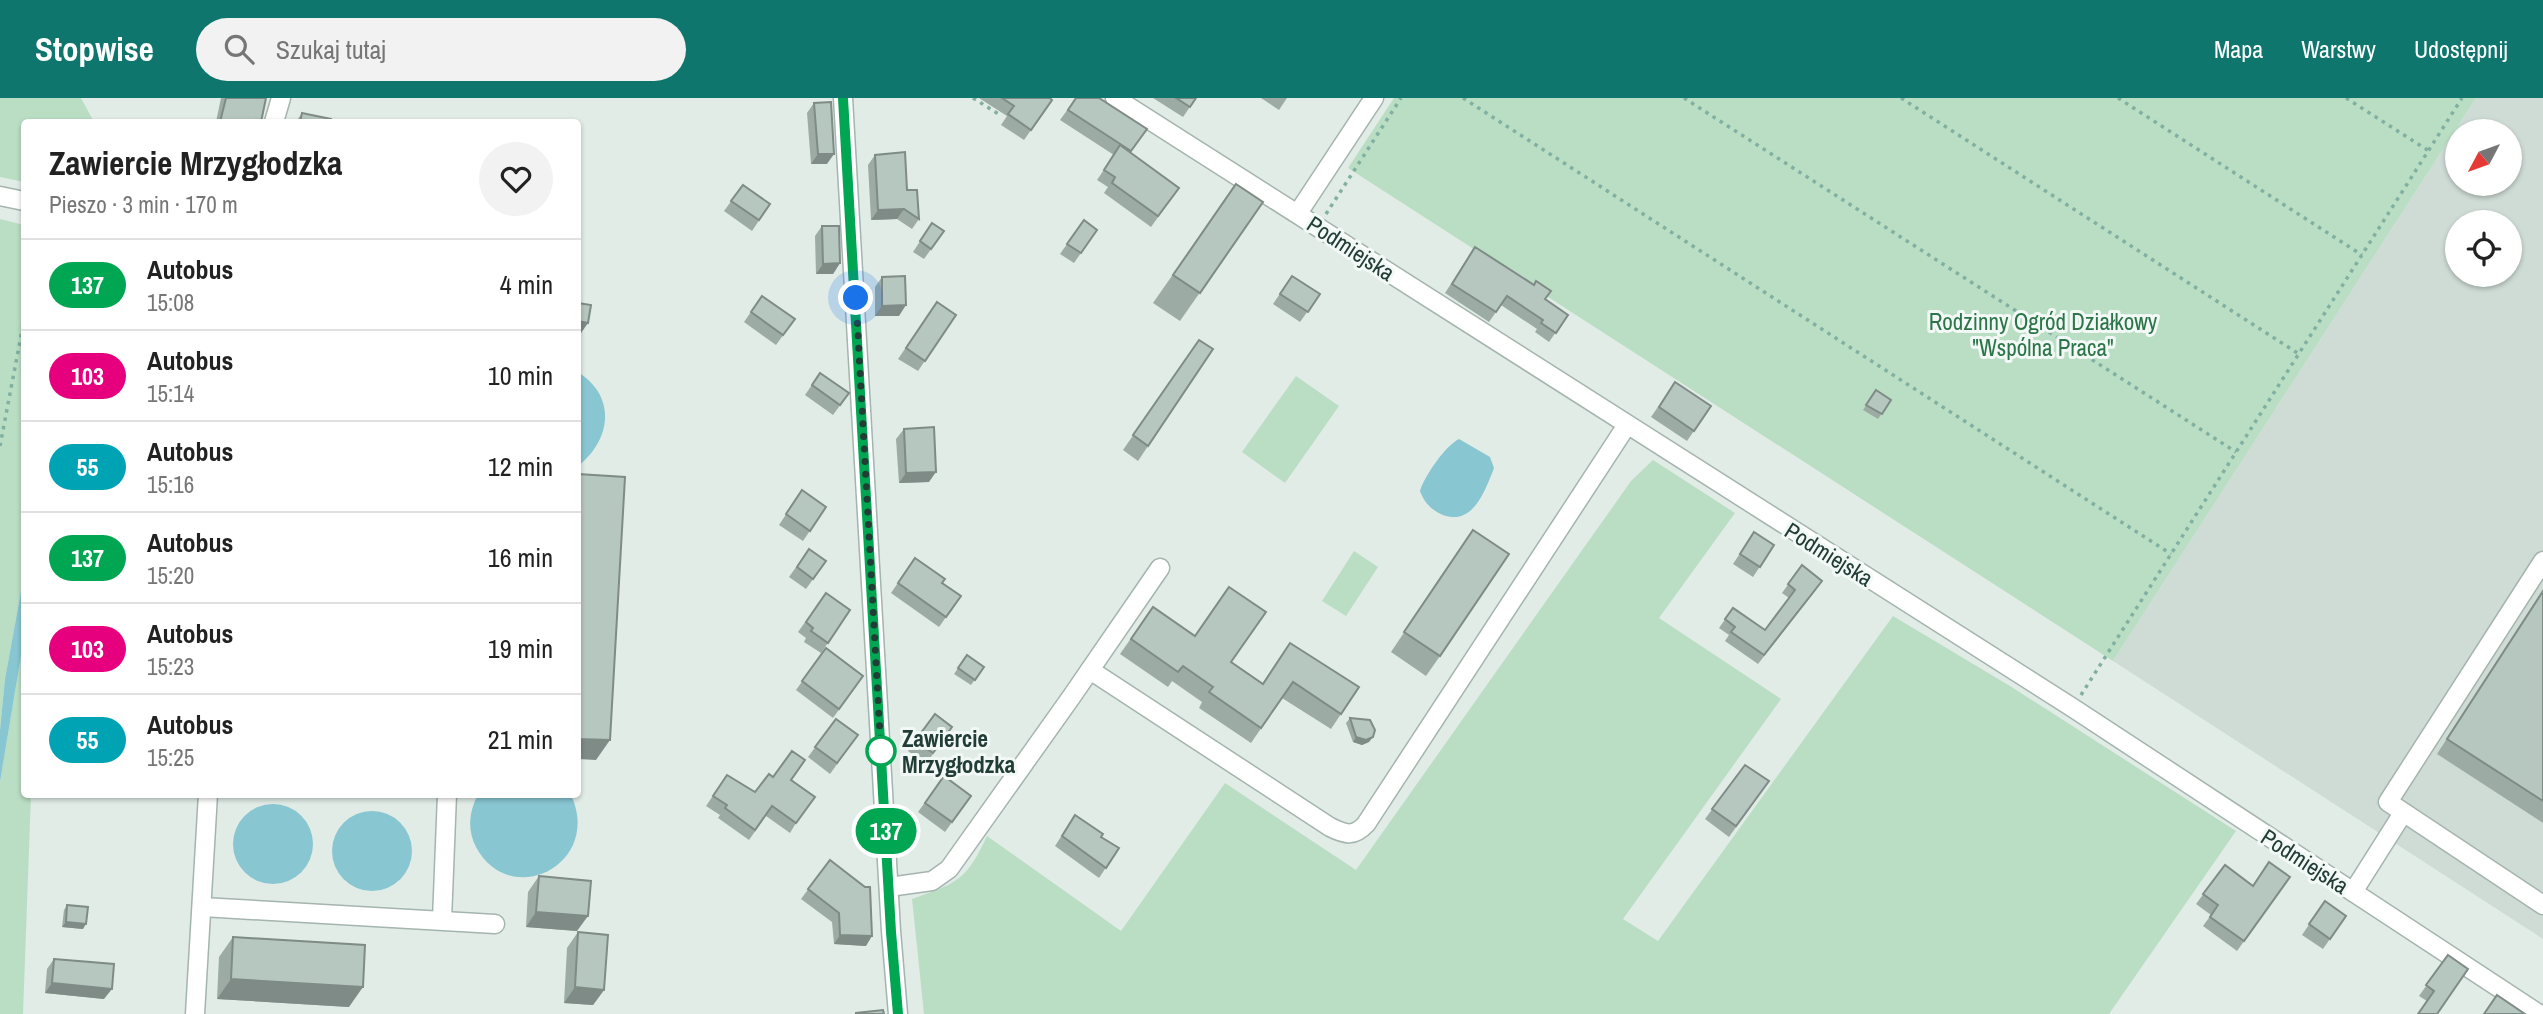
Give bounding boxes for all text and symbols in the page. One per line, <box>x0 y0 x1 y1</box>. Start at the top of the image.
search box <box>196 18 686 81</box>
text: Stopwise <box>35 27 154 71</box>
icon: search <box>220 30 258 68</box>
text: Szukaj tutaj <box>276 32 386 67</box>
text: Mapa <box>2214 33 2263 65</box>
text: Warstwy <box>2301 33 2376 65</box>
text: Udostępnij <box>2414 33 2508 65</box>
north arrow <box>2445 119 2522 196</box>
map controls <box>2445 119 2522 287</box>
text: Zawiercie Mrzygłodzka <box>49 141 342 185</box>
button: heart <box>479 142 553 216</box>
text: Pieszo · 3 min · 170 m <box>49 189 238 220</box>
street label: Podmiejska <box>1301 208 1401 288</box>
button: locate <box>2445 210 2522 287</box>
text: Autobus <box>147 252 233 287</box>
text: 4 min <box>500 267 553 302</box>
text: 137 <box>71 269 104 301</box>
your location <box>838 280 873 315</box>
text: 15:08 <box>147 287 194 318</box>
park label: Rodzinny Ogród Działkowy "Wspólna Praca" <box>1929 306 2158 363</box>
text: Autobus <box>147 343 233 378</box>
text: 10 min <box>488 358 553 393</box>
text: 103 <box>71 360 104 392</box>
text: 15:14 <box>147 378 194 409</box>
text: Autobus <box>147 434 233 469</box>
text: 12 min <box>488 449 553 484</box>
text: 55 <box>77 451 98 483</box>
text: 15:16 <box>147 469 194 500</box>
street label: Podmiejska <box>1779 515 1879 594</box>
text: Autobus <box>147 525 233 560</box>
text: 16 min <box>488 540 553 575</box>
text: 137 <box>71 542 104 574</box>
text: 15:20 <box>147 560 194 591</box>
text: Autobus <box>147 616 233 651</box>
text: 19 min <box>488 631 553 666</box>
text: 103 <box>71 633 104 665</box>
text: 15:23 <box>147 651 194 682</box>
text: Autobus <box>147 707 233 742</box>
text: 21 min <box>488 722 553 757</box>
place label: Zawiercie Mrzygłodzka <box>902 723 1016 780</box>
text: 55 <box>77 724 98 756</box>
marker: Zawiercie Mrzygłodzka <box>866 736 896 766</box>
text: 15:25 <box>147 742 194 773</box>
line badge: 137 <box>846 808 926 854</box>
text: 137 <box>870 815 902 847</box>
street label: Podmiejska <box>2255 821 2355 901</box>

